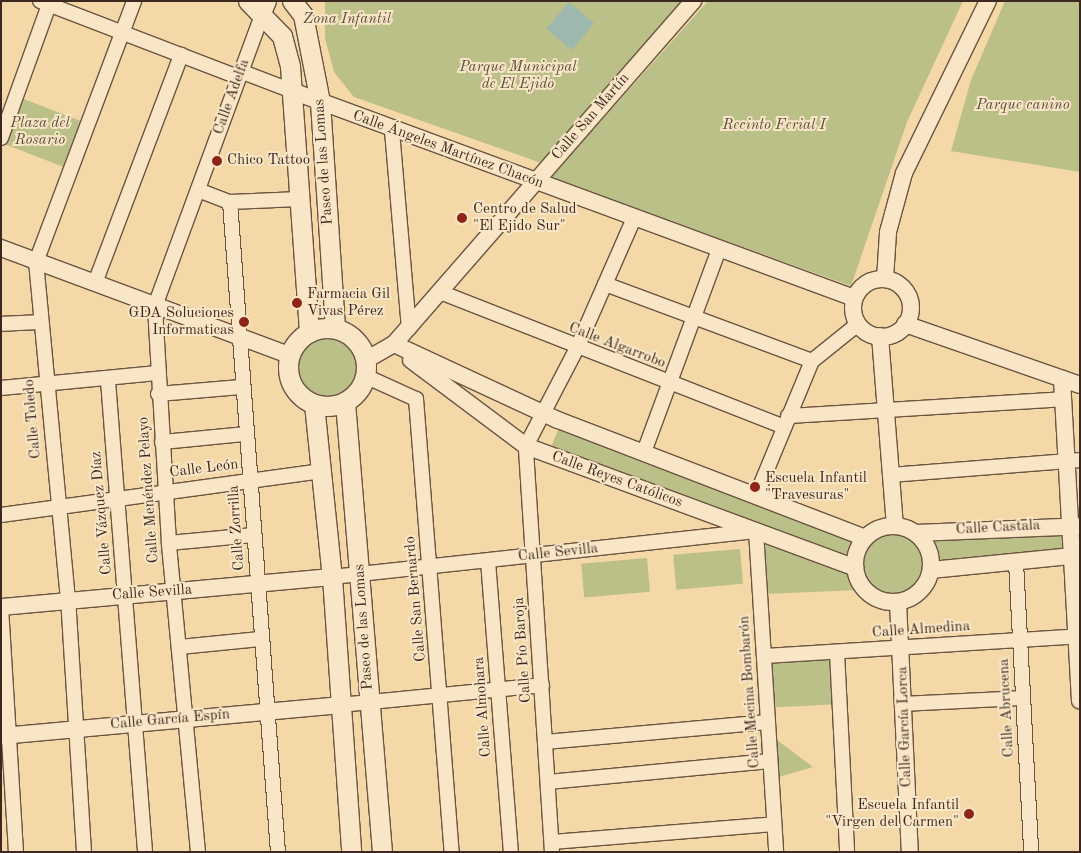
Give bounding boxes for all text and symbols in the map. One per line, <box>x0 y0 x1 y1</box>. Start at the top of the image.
park label: Zona Infantil <box>303 11 391 29</box>
street label: Calle Adelfa <box>210 57 254 137</box>
park label: Parque Municipal de El Ejido <box>459 58 577 93</box>
street label: Calle San Martín <box>548 70 634 164</box>
park label: Parque canino <box>976 97 1070 115</box>
street label: Paseo de las Lomas <box>311 98 337 226</box>
street label: Calle Ángeles Martínez Chacón <box>350 107 546 193</box>
park label: Plaza del Rosario <box>10 114 70 149</box>
park label: Recinto Ferial I <box>722 117 826 135</box>
place label: Chico Tattoo <box>227 152 310 170</box>
marker: Chico Tattoo <box>211 155 223 167</box>
place label: Centro de Salud "El Ejido Sur" <box>473 200 577 235</box>
marker: Centro de Salud "El Ejido Sur" <box>455 211 469 225</box>
place label: Farmacia Gil Vivas Pérez <box>307 285 390 320</box>
marker: Farmacia Gil Vivas Pérez <box>291 297 303 309</box>
place label: GDA Soluciones Informaticas <box>128 304 234 339</box>
marker: GDA Soluciones Informaticas <box>238 316 250 328</box>
street label: Calle Algarrobo <box>566 319 668 373</box>
street label: Calle Toledo <box>21 378 45 460</box>
street label: Calle Menéndez Pelayo <box>135 416 163 564</box>
street label: Calle Reyes Católicos <box>549 448 685 512</box>
street label: Calle Vázquez Díaz <box>88 450 116 576</box>
street label: Calle León <box>169 456 239 482</box>
place label: Escuela Infantil "Travesuras" <box>765 469 867 504</box>
marker: Escuela Infantil "Travesuras" <box>749 481 761 493</box>
street label: Calle Zorrilla <box>225 485 249 571</box>
street label: Calle Castala <box>955 517 1041 539</box>
street label: Calle San Bernardo <box>402 535 430 663</box>
street label: Calle Sevilla <box>517 540 599 566</box>
street label: Paseo de las Lomas <box>351 563 377 691</box>
street label: Calle Sevilla <box>111 581 193 605</box>
street label: Calle Pío Baroja <box>510 596 536 704</box>
street label: Calle Mecina Bombarón <box>736 615 764 769</box>
street label: Calle Almedina <box>871 618 971 642</box>
street label: Calle Almohara <box>471 656 495 758</box>
street label: Calle Abrucena <box>995 658 1019 758</box>
street label: Calle García Lorca <box>894 666 916 788</box>
street label: Calle García Espín <box>109 706 231 734</box>
place label: Escuela Infantil "Virgen del Carmen" <box>825 796 959 831</box>
marker: Escuela Infantil "Virgen del Carmen" <box>963 808 975 820</box>

